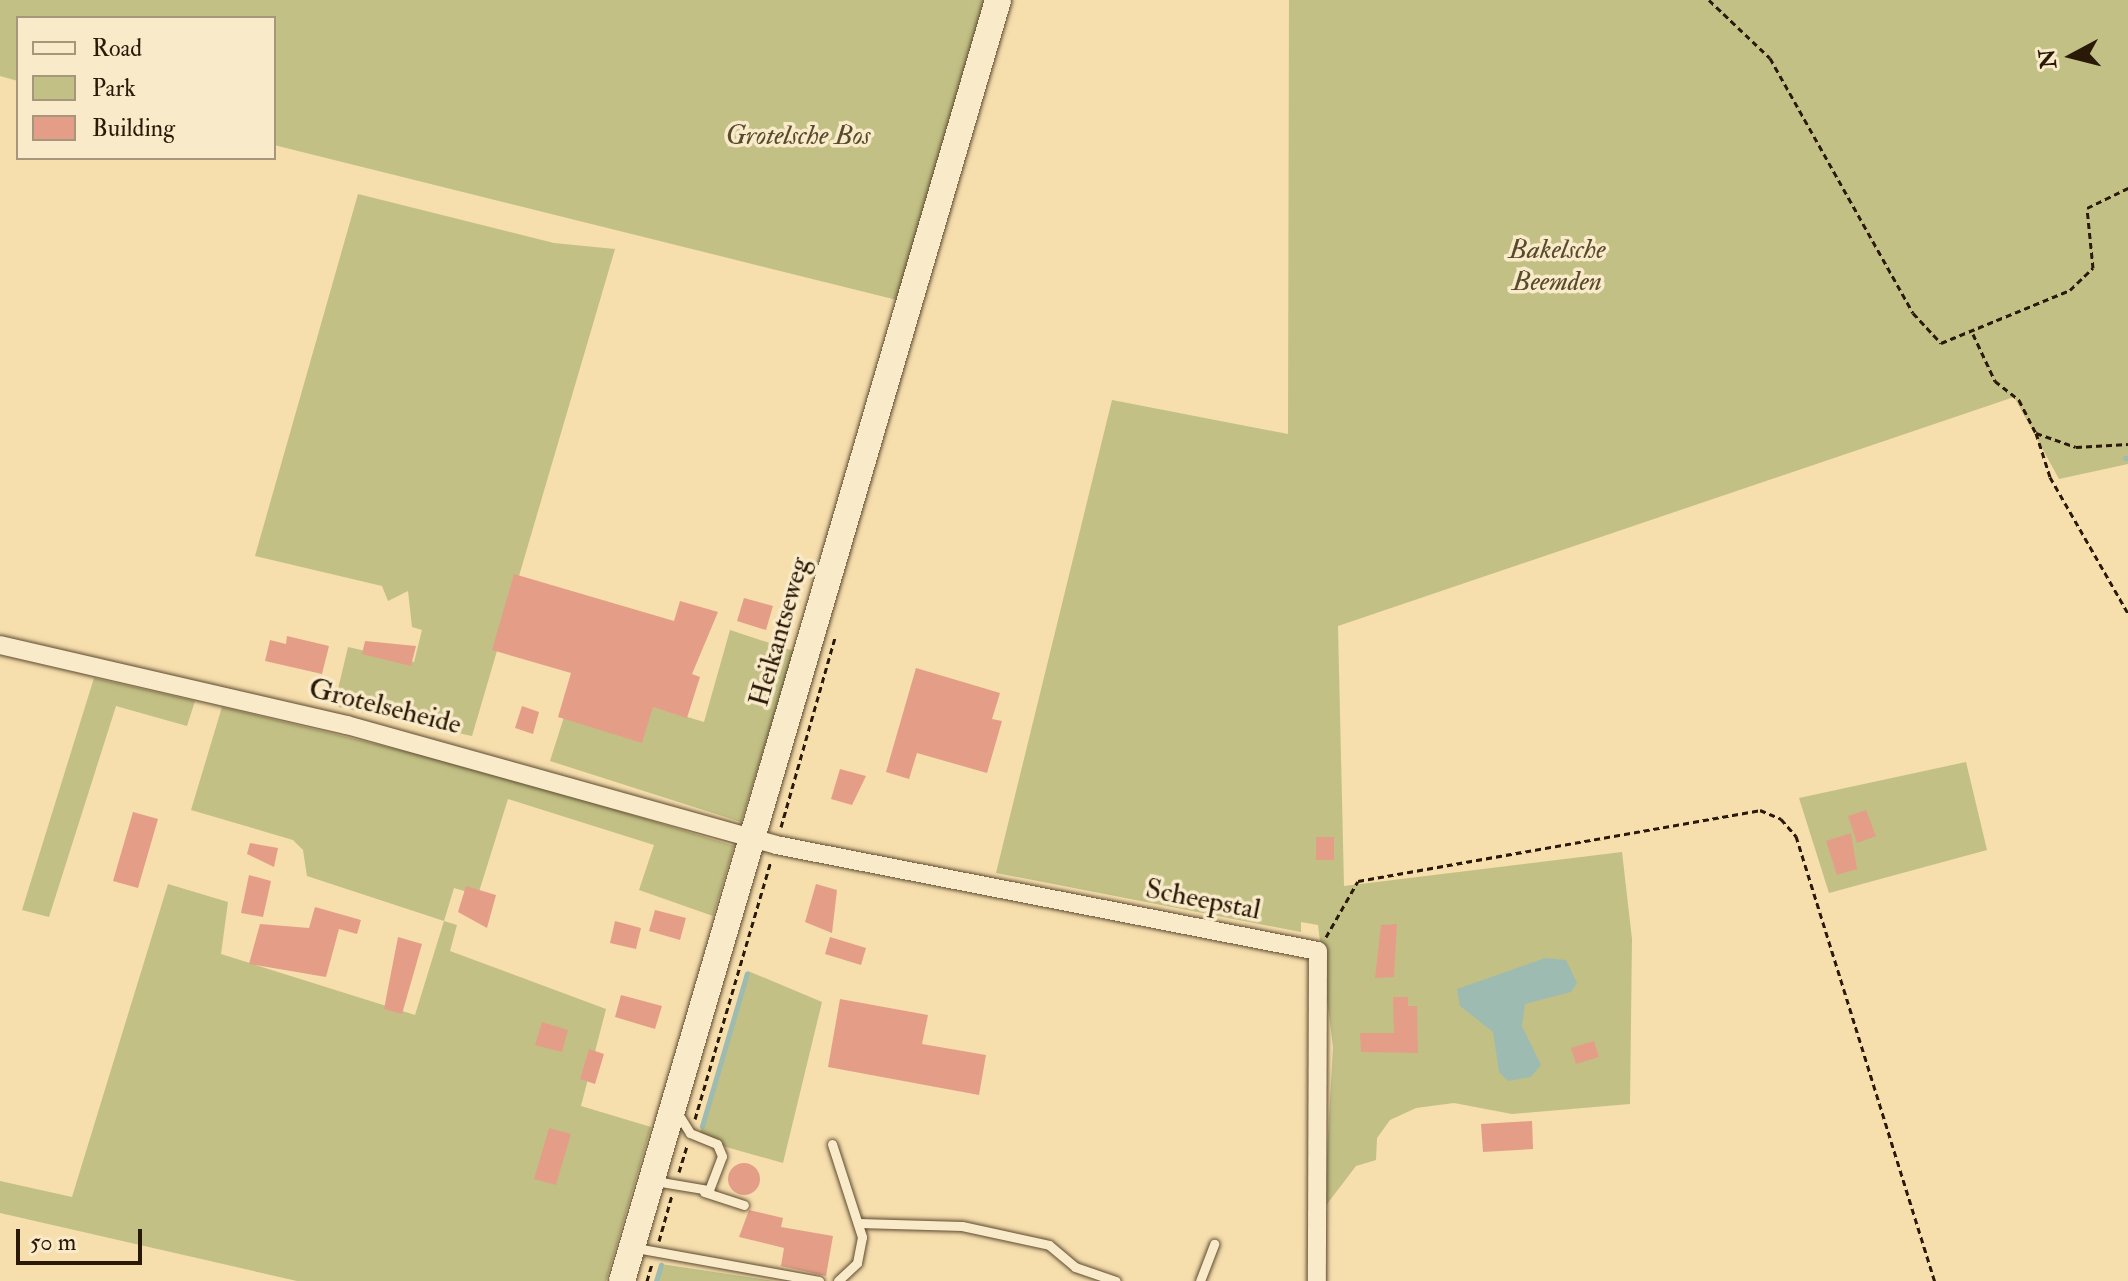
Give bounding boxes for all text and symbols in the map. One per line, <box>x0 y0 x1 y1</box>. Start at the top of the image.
legend <box>16 16 276 160</box>
north arrow <box>2032 16 2112 96</box>
text: Road <box>92 33 142 64</box>
text: N <box>2033 47 2063 70</box>
text: Park <box>92 73 136 104</box>
text: Building <box>92 113 175 144</box>
park label: Grotelsche Bos <box>725 119 871 153</box>
park label: Bakelsche Beemden <box>1508 233 1606 299</box>
street label: Heikantseweg <box>743 554 817 710</box>
street label: Grotelseheide <box>305 672 465 742</box>
street label: Scheepstal <box>1143 872 1263 928</box>
scale bar <box>20 1213 146 1263</box>
text: 50 m <box>30 1227 76 1258</box>

